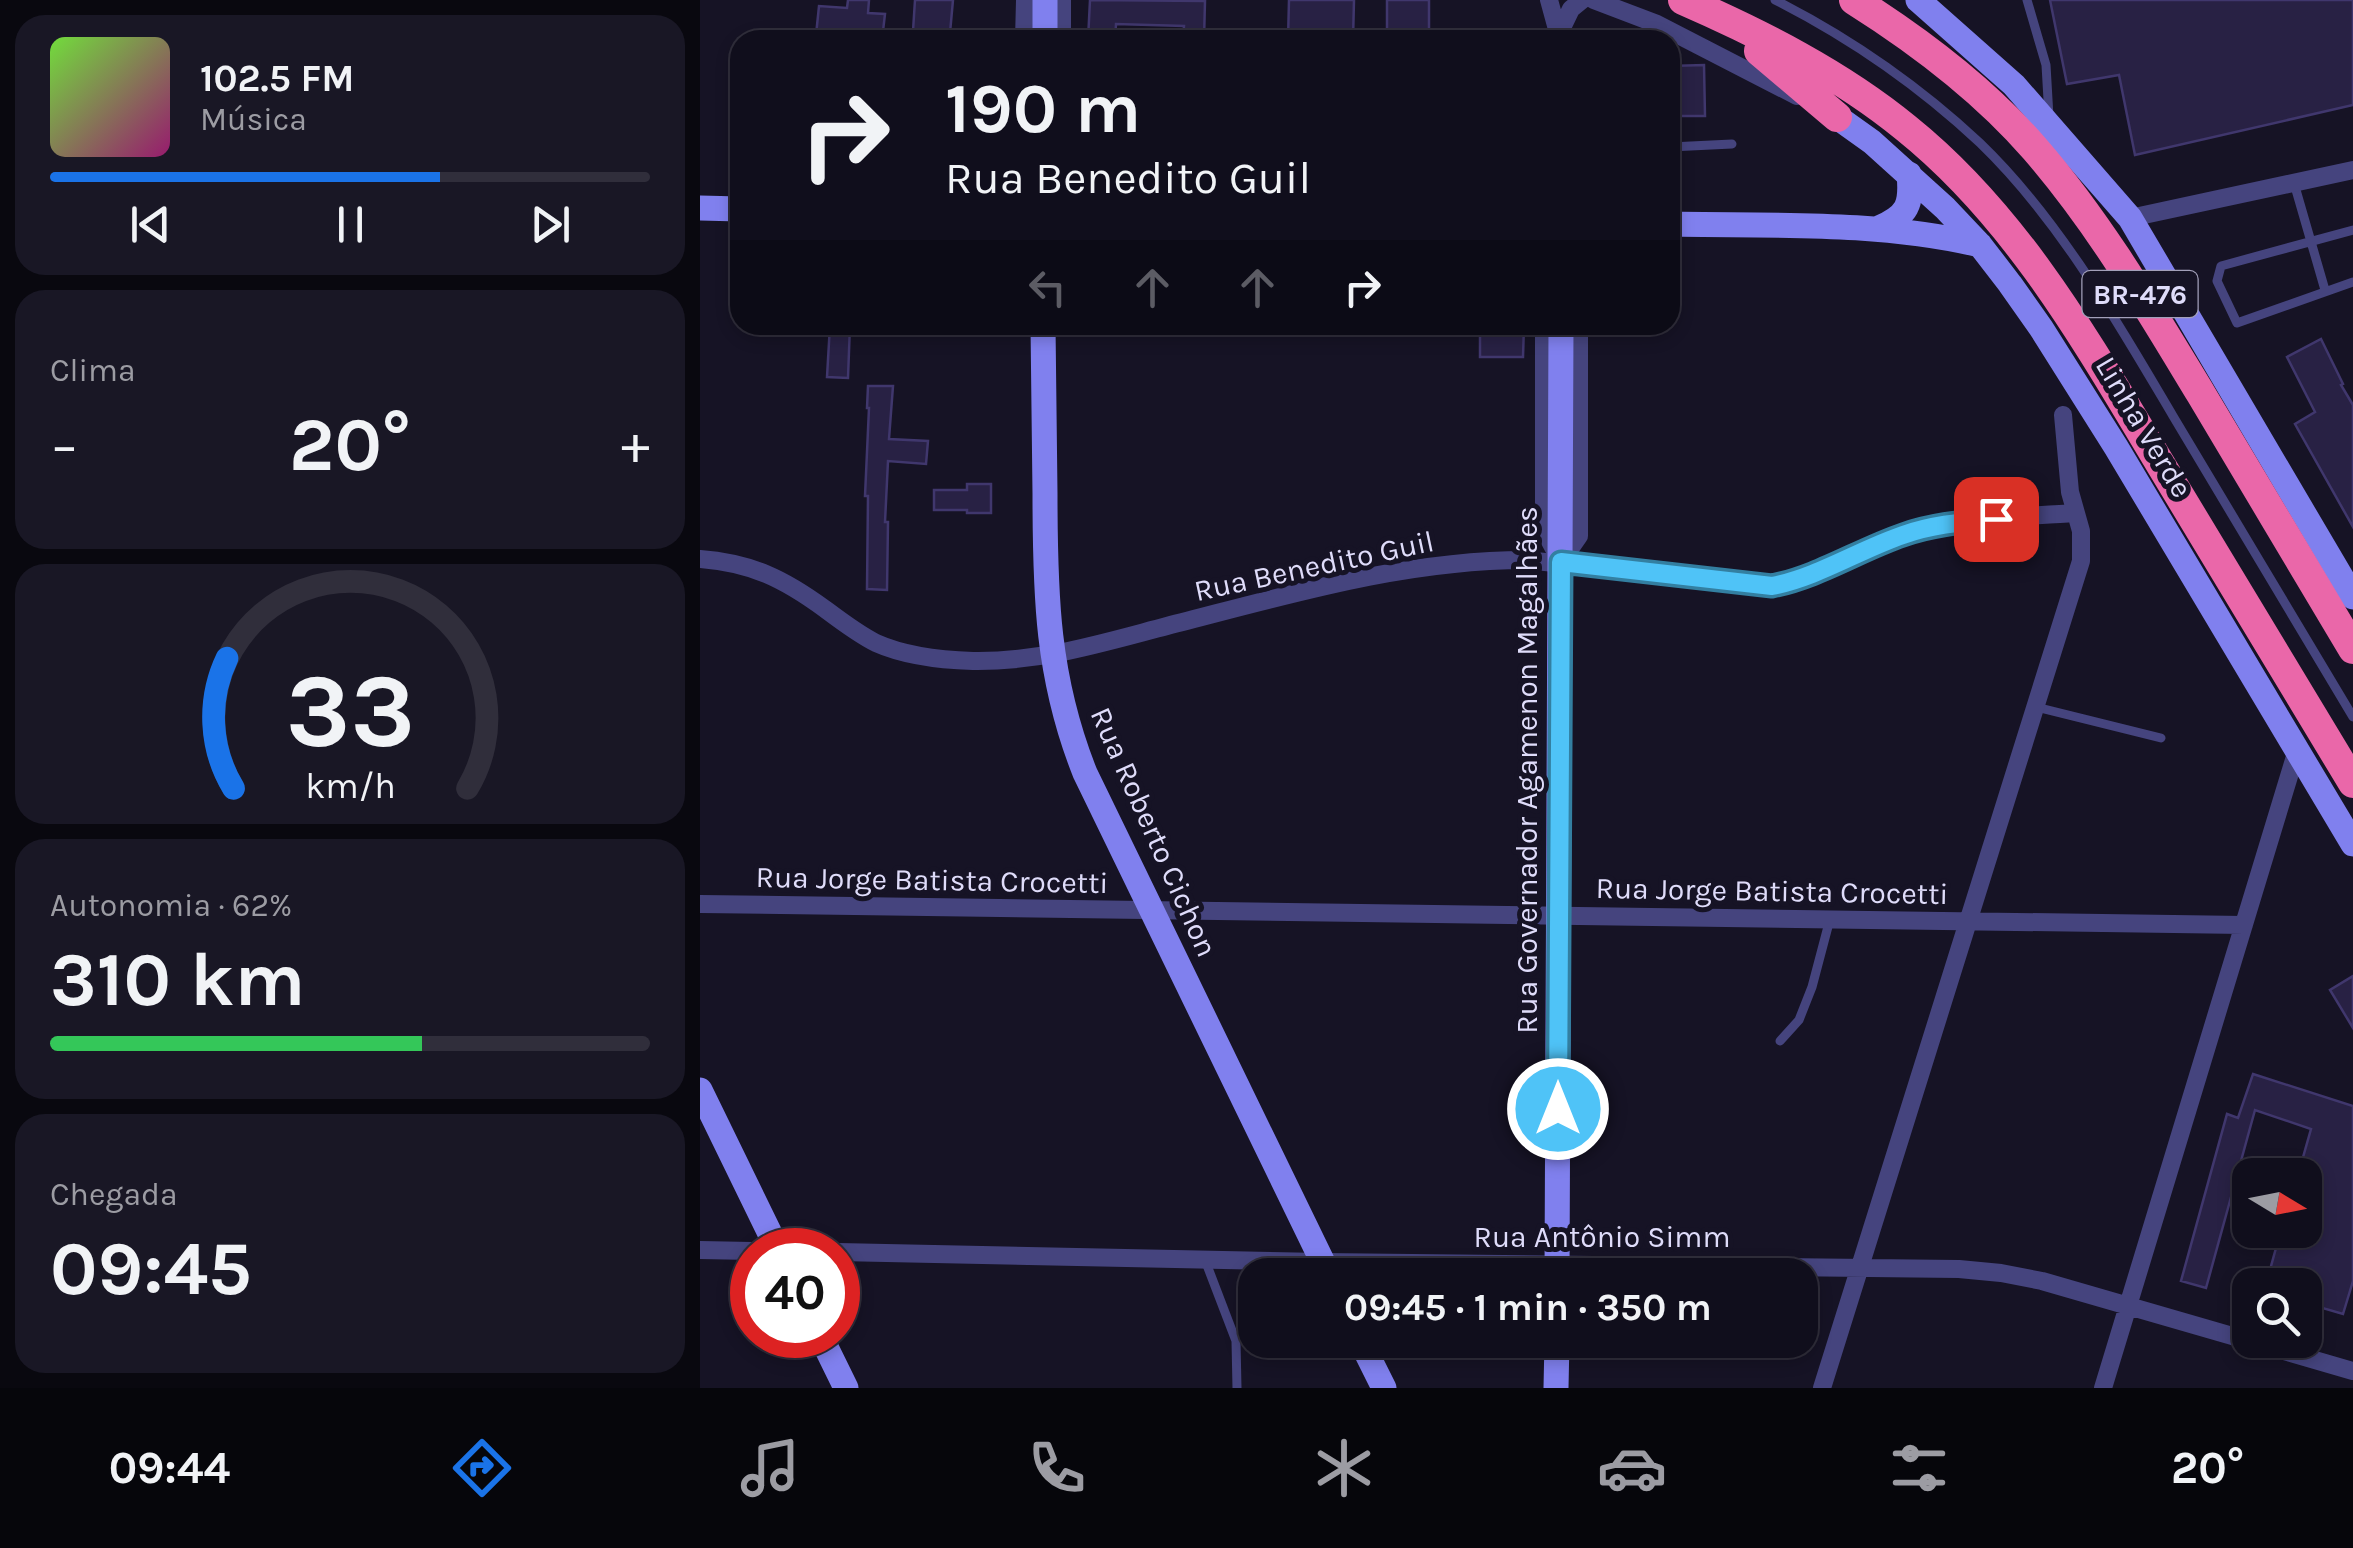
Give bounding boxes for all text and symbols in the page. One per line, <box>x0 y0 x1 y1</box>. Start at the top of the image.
text: 102.5 FM <box>200 56 354 101</box>
text: 190 m <box>945 68 1141 150</box>
icon: right <box>780 70 910 200</box>
text: Música <box>200 101 307 138</box>
text: Rua Benedito Guil <box>945 152 1311 204</box>
icon: previous <box>123 197 178 252</box>
icon: pause <box>323 197 378 252</box>
icon: next <box>523 197 578 252</box>
icon: left <box>1020 260 1075 315</box>
icon: ahead <box>1125 260 1180 315</box>
icon: ahead <box>1230 260 1285 315</box>
icon: right <box>1335 260 1390 315</box>
road number: BR-476 <box>2082 271 2198 317</box>
street label: Linha Verde <box>2088 350 2200 504</box>
text: Clima <box>50 352 136 389</box>
text: 20° <box>289 401 411 489</box>
text: − <box>50 413 79 477</box>
text: + <box>621 413 650 477</box>
pin <box>1954 477 2039 562</box>
icon: arrive <box>1969 492 2024 547</box>
street label: Rua Governador Agamenon Magalhães <box>1509 506 1545 1034</box>
street label: Rua Benedito Guil <box>1191 523 1437 609</box>
text: 33 <box>285 651 415 772</box>
street label: Rua Roberto Cichon <box>1083 702 1225 962</box>
text: km/h <box>305 765 395 807</box>
street label: Rua Jorge Batista Crocetti <box>755 859 1109 901</box>
street label: Rua Jorge Batista Crocetti <box>1595 870 1949 912</box>
text: Autonomia · 62% <box>50 887 292 924</box>
text: 310 km <box>50 936 305 1024</box>
position arrow <box>1506 1057 1610 1161</box>
north arrow <box>2232 1158 2322 1248</box>
map controls <box>2232 1158 2322 1358</box>
text: Chegada <box>50 1176 178 1213</box>
street label: Rua Antônio Simm <box>1474 1219 1730 1255</box>
text: 09:45 <box>50 1225 252 1313</box>
speed limit sign: 40 <box>730 1228 860 1358</box>
button: search <box>2232 1268 2322 1358</box>
text: 09:45 · 1 min · 350 m <box>1344 1285 1712 1330</box>
icon: directions <box>447 1433 517 1503</box>
icon: music <box>735 1433 805 1503</box>
icon: phone <box>1022 1433 1092 1503</box>
icon: climate <box>1309 1433 1379 1503</box>
icon: car <box>1597 1433 1667 1503</box>
icon: filters <box>1884 1433 1954 1503</box>
text: 09:44 <box>109 1442 230 1494</box>
text: 20° <box>2171 1442 2244 1494</box>

